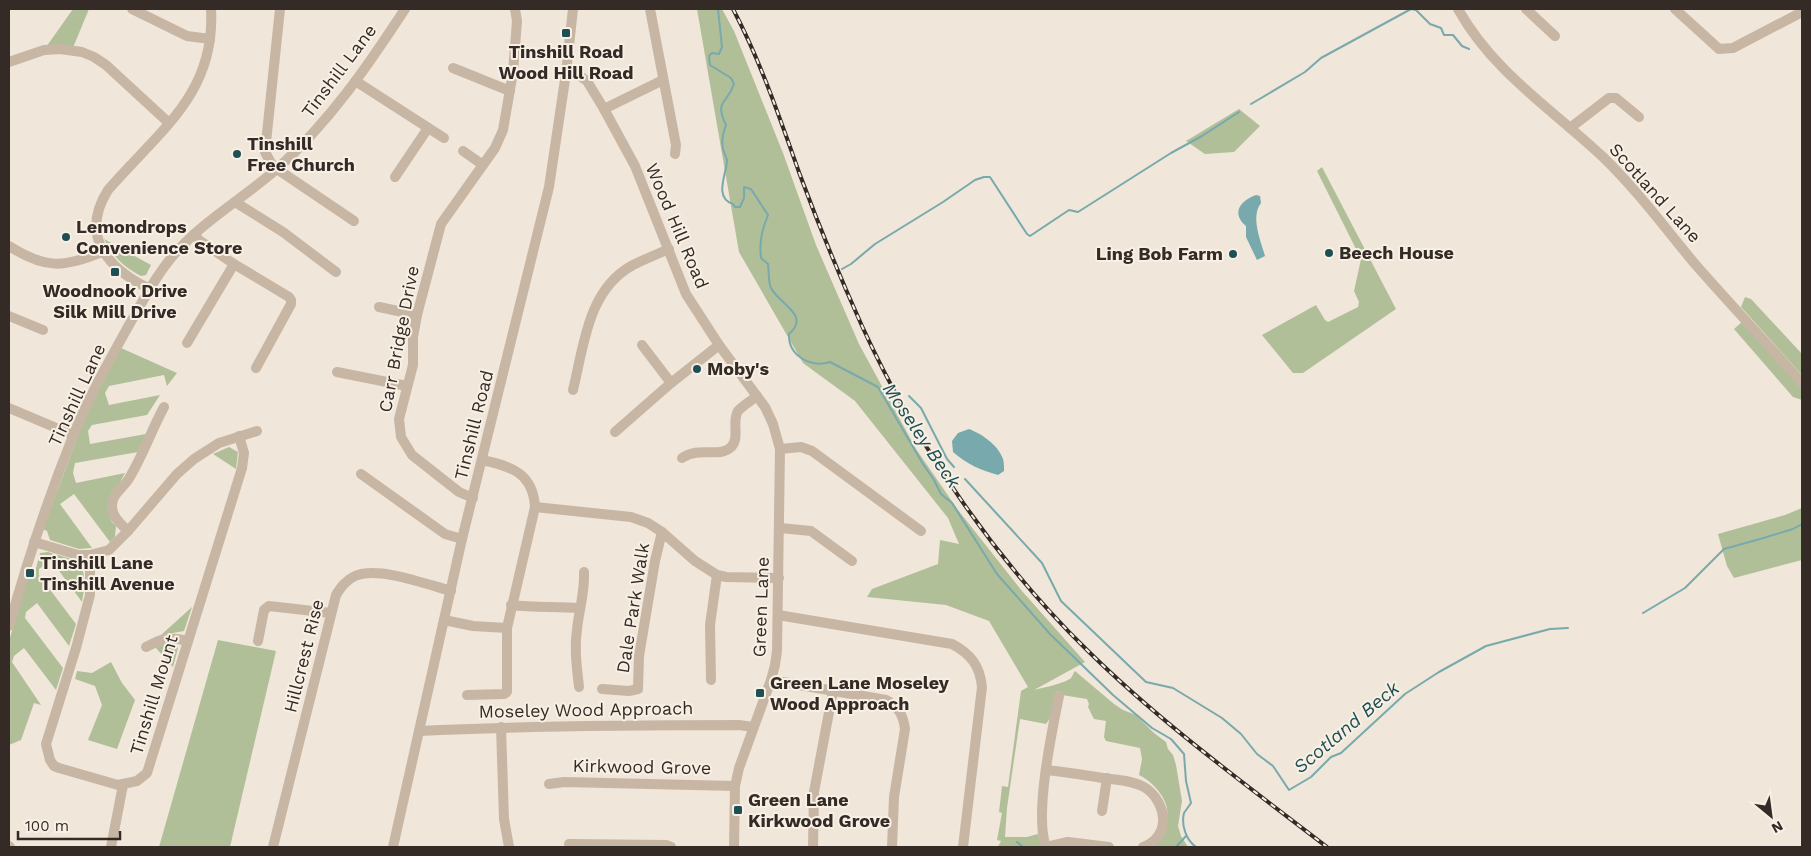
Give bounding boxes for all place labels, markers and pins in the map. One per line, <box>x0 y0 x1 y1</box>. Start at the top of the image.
marker: Tinshill Road Wood Hill Road <box>560 27 572 39</box>
place label: Tinshill Road Wood Hill Road <box>499 41 633 83</box>
place label: Tinshill Free Church <box>247 133 355 175</box>
marker: Tinshill Free Church <box>231 148 243 160</box>
place label: Lemondrops Convenience Store <box>76 216 242 258</box>
marker: Lemondrops Convenience Store <box>60 231 72 243</box>
place label: Beech House <box>1339 242 1454 263</box>
place label: Ling Bob Farm <box>1096 243 1223 264</box>
marker: Beech House <box>1323 247 1335 259</box>
marker: Ling Bob Farm <box>1227 248 1239 260</box>
marker: Woodnook Drive Silk Mill Drive <box>109 266 121 278</box>
place label: Woodnook Drive Silk Mill Drive <box>43 280 187 322</box>
place label: Moby's <box>707 358 769 379</box>
marker: Moby's <box>691 363 703 375</box>
place label: Tinshill Lane Tinshill Avenue <box>40 552 175 594</box>
marker: Tinshill Lane Tinshill Avenue <box>24 567 36 579</box>
place label: Green Lane Moseley Wood Approach <box>770 672 950 714</box>
marker: Green Lane Moseley Wood Approach <box>754 687 766 699</box>
place label: Green Lane Kirkwood Grove <box>748 789 890 831</box>
marker: Green Lane Kirkwood Grove <box>732 804 744 816</box>

